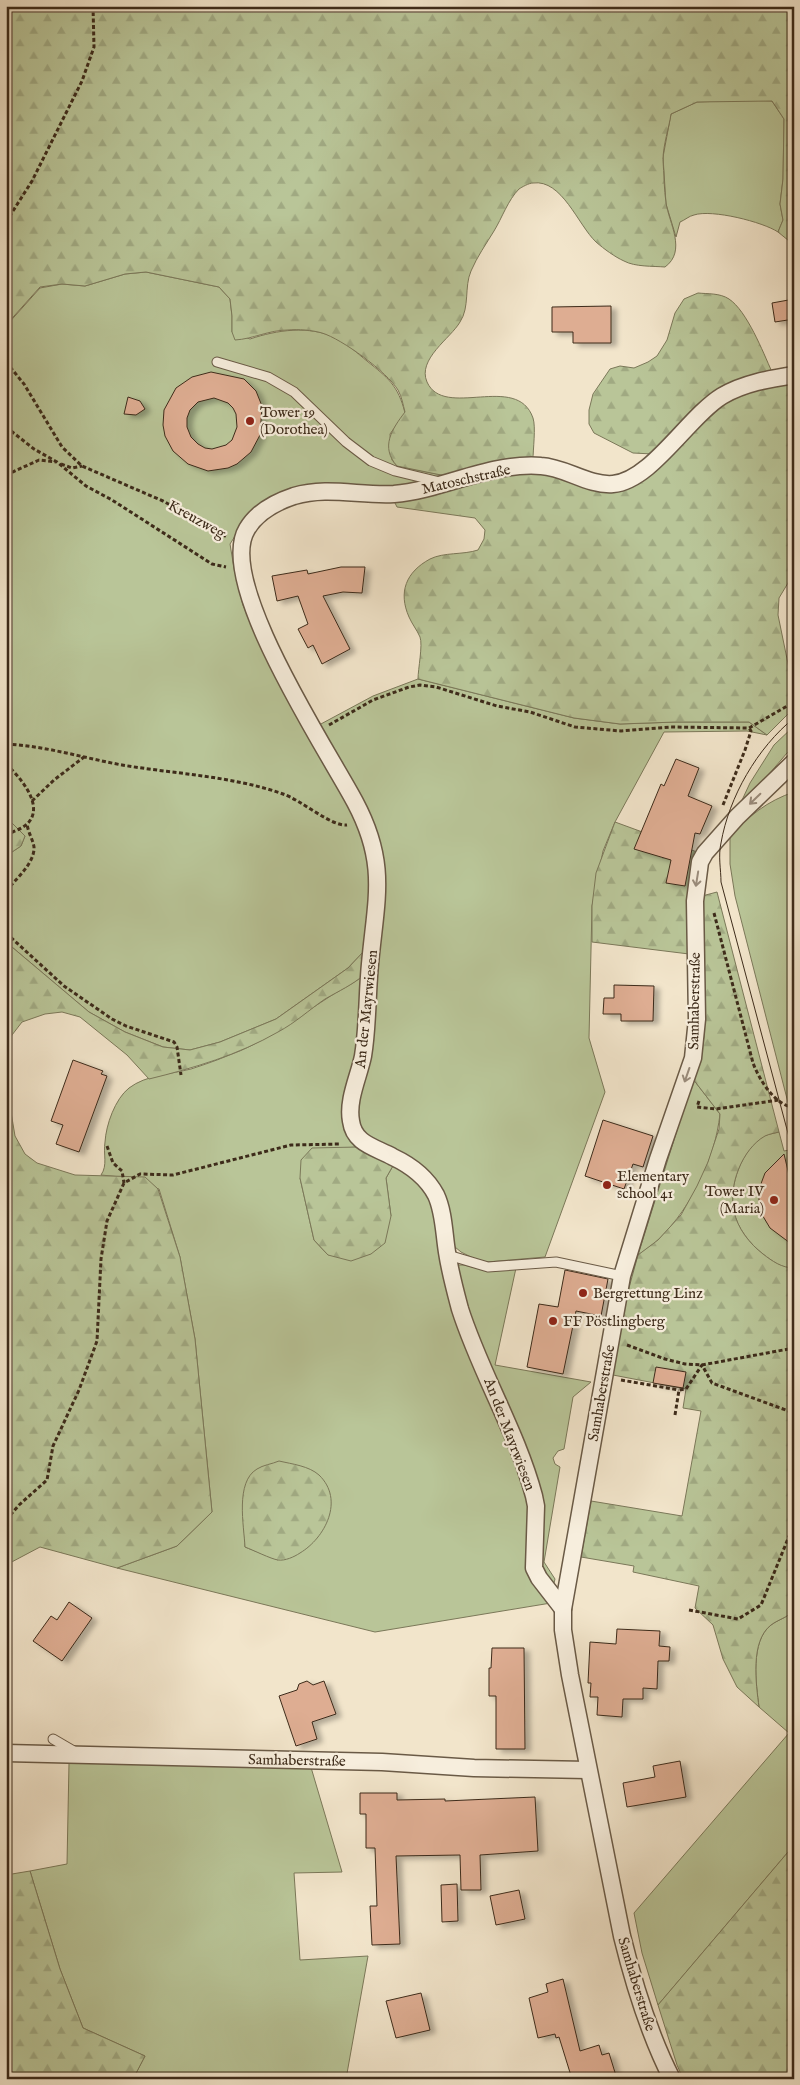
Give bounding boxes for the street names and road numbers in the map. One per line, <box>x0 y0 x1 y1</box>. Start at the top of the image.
street label: Matoschstraße <box>420 460 512 499</box>
street label: Kreuzweg <box>165 496 230 543</box>
street label: An der Mayrwiesen <box>351 949 382 1070</box>
street label: Samhaberstraße <box>684 952 705 1050</box>
street label: Samhaberstraße <box>584 1343 619 1443</box>
street label: An der Mayrwiesen <box>479 1374 540 1493</box>
street label: Samhaberstraße <box>248 1750 346 1771</box>
street label: Samhaberstraße <box>613 1935 660 2034</box>

